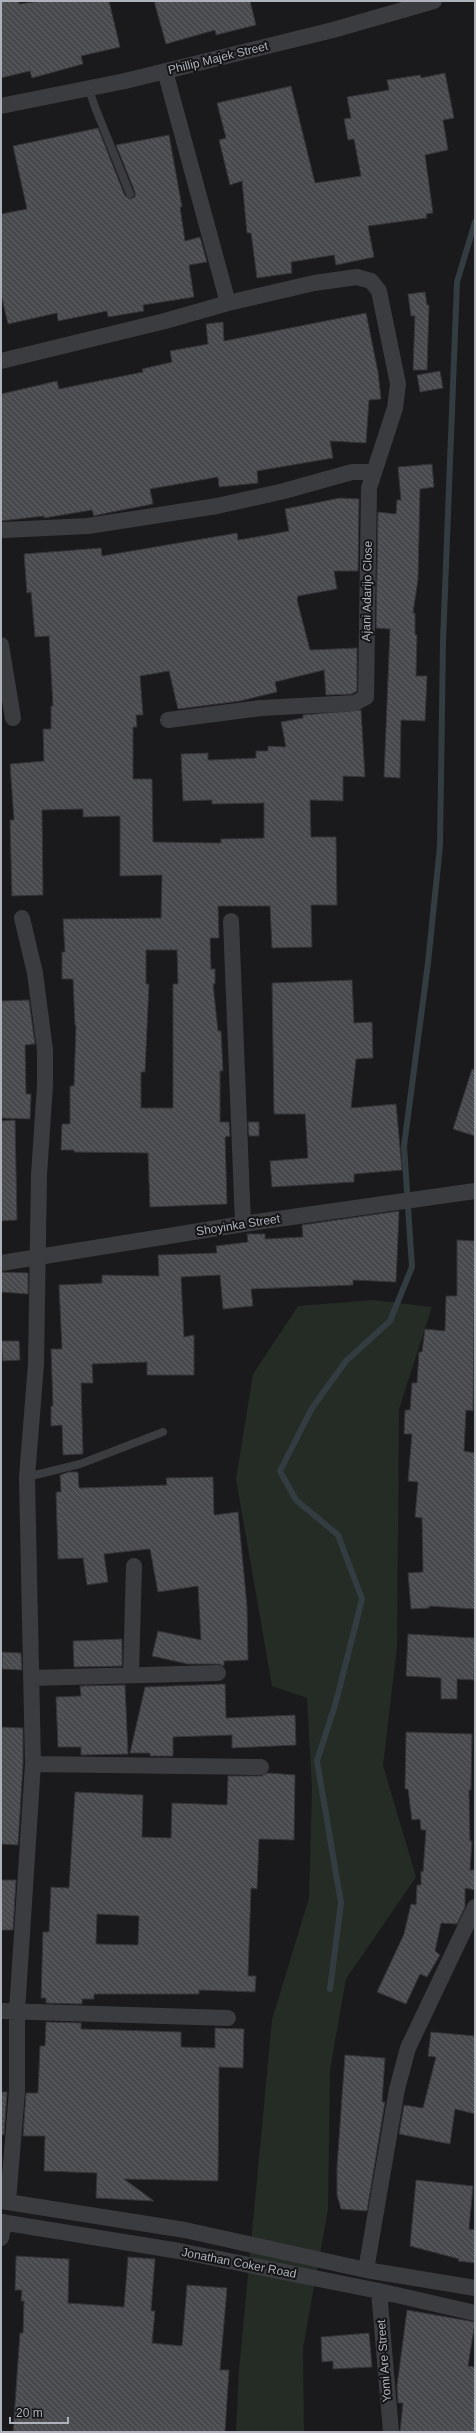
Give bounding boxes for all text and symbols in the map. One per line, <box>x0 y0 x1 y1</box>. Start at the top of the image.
street label: Phillip Majek Street <box>166 39 270 77</box>
street label: Ajani Adarijo Close <box>359 540 375 641</box>
street label: Shoyinka Street <box>195 1211 282 1239</box>
street label: Jonathan Coker Road <box>180 2245 298 2281</box>
street label: Yomi Are Street <box>374 2318 394 2403</box>
scale bar <box>10 2399 68 2425</box>
text: 20 m <box>16 2406 43 2420</box>

